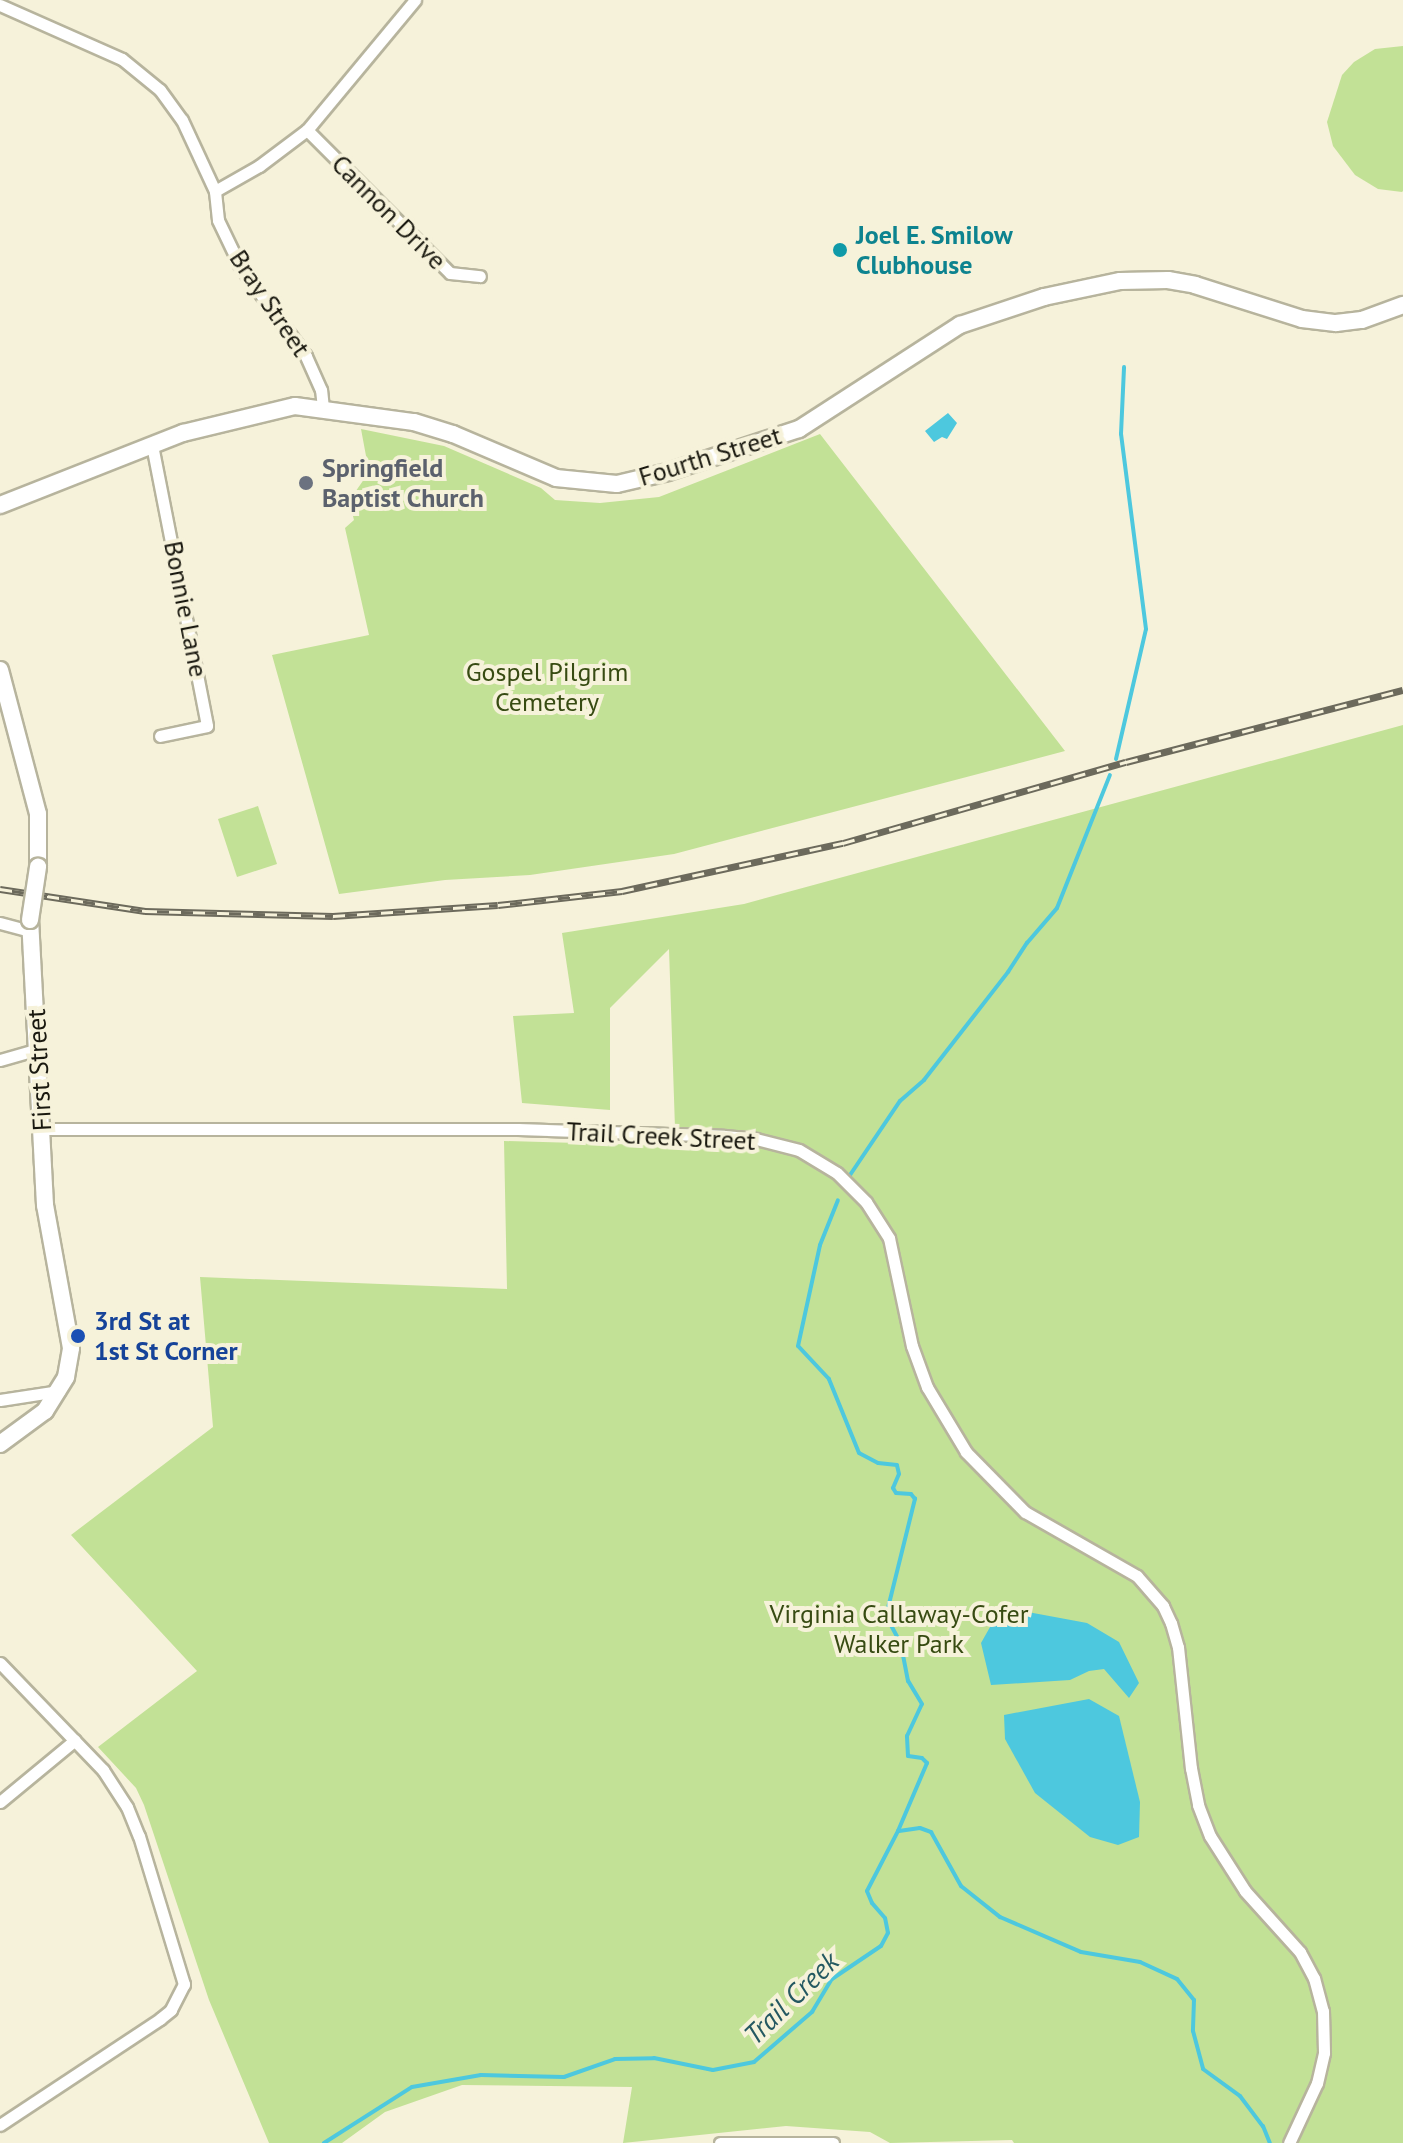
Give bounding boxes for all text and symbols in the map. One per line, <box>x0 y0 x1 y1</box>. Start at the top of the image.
street label: Cannon Drive <box>325 148 453 276</box>
place label: Joel E. Smilow Clubhouse <box>856 219 1014 280</box>
marker: Joel E. Smilow Clubhouse <box>831 241 849 259</box>
street label: Bray Street <box>223 244 317 362</box>
street label: Fourth Street <box>635 420 785 492</box>
place label: Springfield Baptist Church <box>322 452 484 514</box>
marker: Springfield Baptist Church <box>297 474 315 492</box>
street label: Bonnie Lane <box>158 538 214 680</box>
park label: Gospel Pilgrim Cemetery <box>466 656 628 718</box>
street label: First Street <box>20 1008 58 1132</box>
street label: Trail Creek Street <box>565 1115 757 1157</box>
place label: 3rd St at 1st St Corner <box>94 1305 238 1366</box>
marker: 3rd St at 1st St Corner <box>69 1327 87 1345</box>
park label: Virginia Callaway-Cofer Walker Park <box>769 1598 1029 1660</box>
water label: Trail Creek <box>737 1945 845 2051</box>

